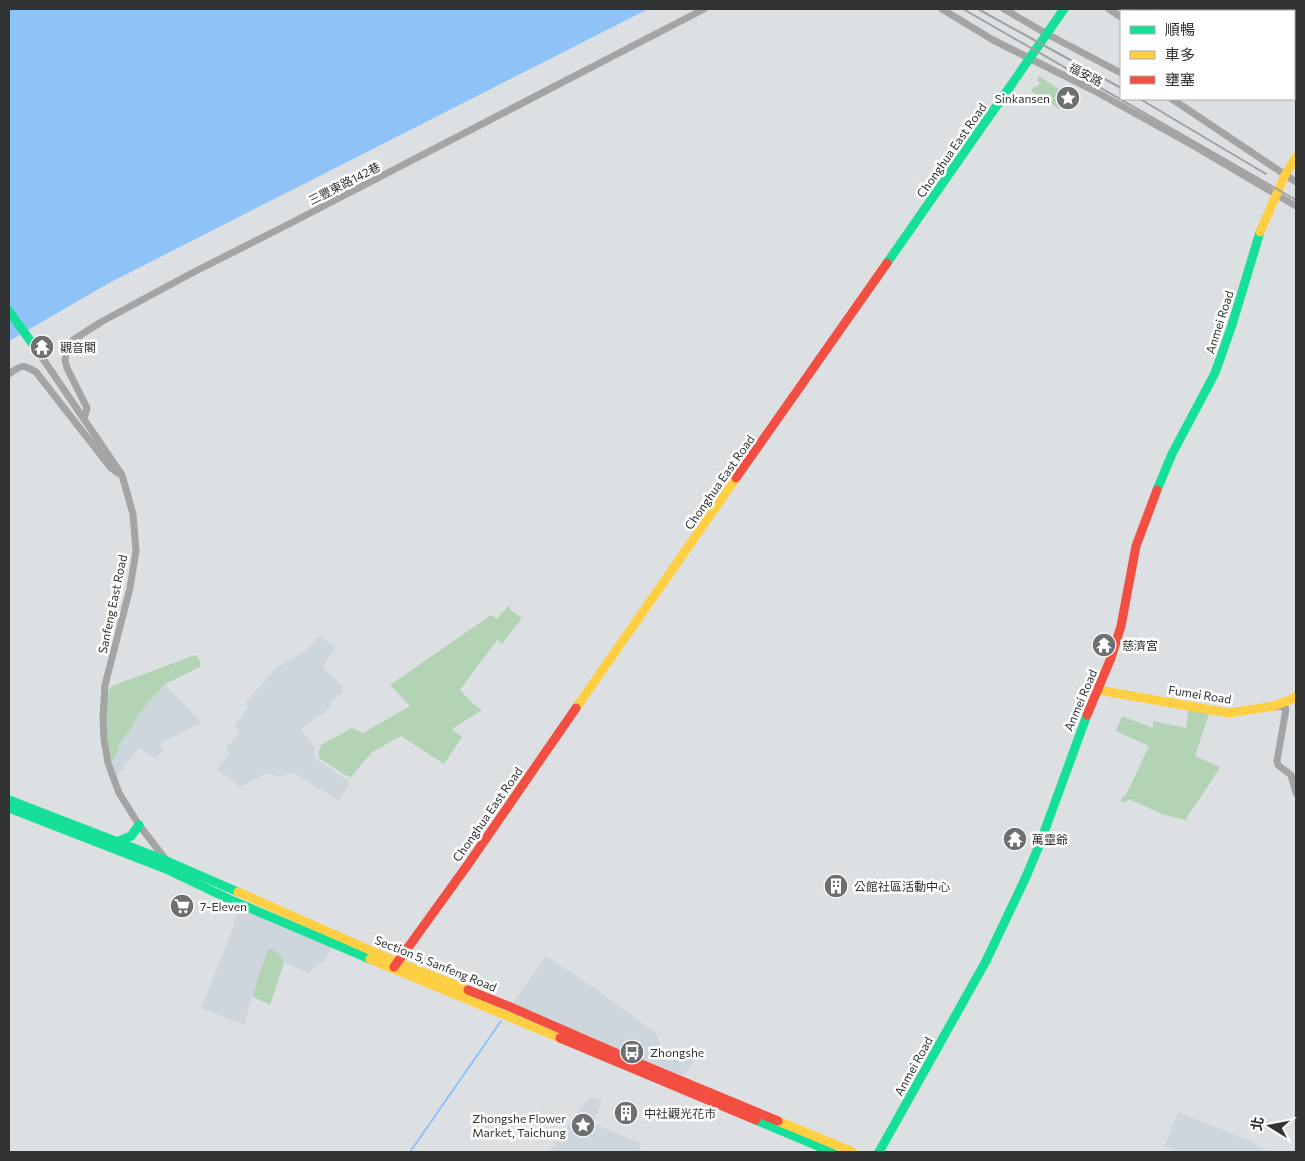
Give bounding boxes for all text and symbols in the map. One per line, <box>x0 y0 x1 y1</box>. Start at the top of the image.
legend <box>1120 10 1295 100</box>
text: 順暢 <box>1165 20 1195 38</box>
text: 車多 <box>1165 45 1195 63</box>
street label: 福安路 <box>1067 60 1105 88</box>
text: 壅塞 <box>1165 70 1195 88</box>
place icon: Sinkansen <box>1055 85 1081 111</box>
place label: Sinkansen <box>995 91 1050 105</box>
street label: Chonghua East Road <box>913 100 989 200</box>
street label: 三豐東路142巷 <box>306 159 382 207</box>
street label: Anmei Road <box>1202 289 1236 355</box>
temple icon: 觀音閣 <box>29 334 55 360</box>
place label: 觀音閣 <box>60 340 96 354</box>
street label: Chonghua East Road <box>681 432 757 532</box>
street label: Sanfeng East Road <box>95 553 129 655</box>
temple icon: 慈濟宮 <box>1091 632 1117 658</box>
place label: 慈濟宮 <box>1122 638 1158 652</box>
street label: Anmei Road <box>1061 667 1099 733</box>
street label: Fumei Road <box>1167 682 1233 706</box>
street label: Chonghua East Road <box>449 764 525 864</box>
temple icon: 萬𤫊爺 <box>1002 826 1028 852</box>
place label: 萬𤫊爺 <box>1032 832 1068 846</box>
building icon: 公館社區活動中心 <box>823 873 849 899</box>
place label: 公館社區活動中心 <box>854 879 950 893</box>
supermarket icon: 7-Eleven <box>169 893 195 919</box>
place label: 7-Eleven <box>200 899 247 913</box>
street label: Section 5, Sanfeng Road <box>373 932 499 994</box>
street label: Anmei Road <box>891 1034 935 1098</box>
bus stop icon: Zhongshe <box>619 1039 645 1065</box>
place label: Zhongshe <box>650 1045 704 1059</box>
building icon: 中社觀光花市 <box>613 1100 639 1126</box>
north arrow <box>1245 1101 1295 1151</box>
place label: 中社觀光花市 <box>644 1106 716 1120</box>
place label: Zhongshe Flower Market, Taichung <box>472 1111 566 1139</box>
place icon: Zhongshe Flower Market, Taichung <box>570 1112 596 1138</box>
text: 北 <box>1247 1115 1266 1132</box>

